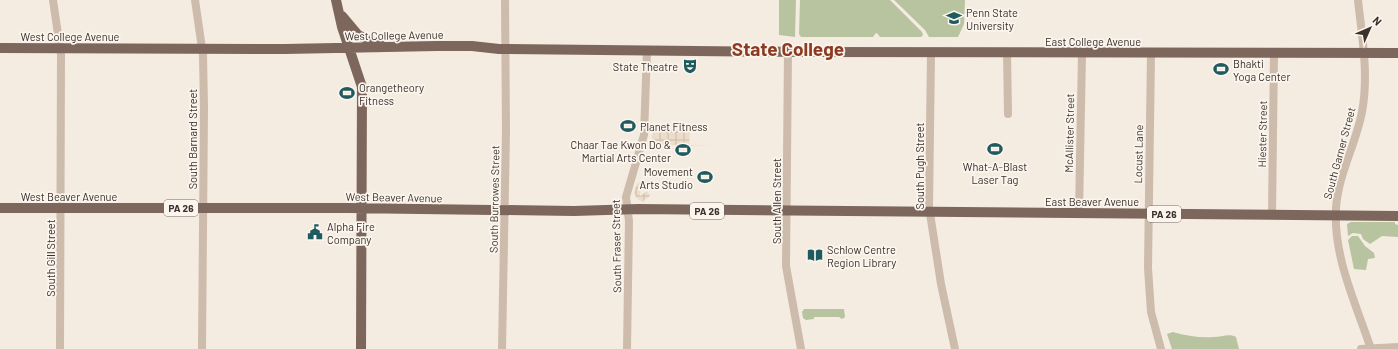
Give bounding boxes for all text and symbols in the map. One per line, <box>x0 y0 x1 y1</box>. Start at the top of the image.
place label: Penn State University <box>966 6 1018 32</box>
north arrow <box>1350 8 1390 48</box>
school or university icon: Penn State University <box>945 9 963 27</box>
text: N <box>1370 13 1385 28</box>
street label: West College Avenue <box>344 28 444 42</box>
street label: West College Avenue <box>21 30 120 43</box>
street label: East College Avenue <box>1045 35 1141 48</box>
district label: State College <box>732 37 844 60</box>
theatre icon: State Theatre <box>681 57 699 75</box>
place label: Bhakti Yoga Center <box>1233 57 1290 83</box>
place label: State Theatre <box>613 60 678 73</box>
sports icon: Bhakti Yoga Center <box>1212 60 1230 78</box>
place label: Orangetheory Fitness <box>359 81 424 107</box>
sports icon: Orangetheory Fitness <box>338 84 356 102</box>
street label: South Barnard Street <box>186 89 199 189</box>
street label: McAllister Street <box>1062 93 1076 173</box>
street label: Hiester Street <box>1255 100 1269 168</box>
street label: South Garner Street <box>1320 106 1358 200</box>
sports icon: Planet Fitness <box>619 117 637 135</box>
place label: Planet Fitness <box>640 120 708 133</box>
street label: South Pugh Street <box>913 123 926 209</box>
street label: Locust Lane <box>1131 124 1145 184</box>
place label: Chaar Tae Kwon Do & Martial Arts Center <box>571 138 671 164</box>
sports icon: What-A-Blast Laser Tag <box>986 140 1004 158</box>
sports icon: Chaar Tae Kwon Do & Martial Arts Center <box>674 141 692 159</box>
street label: South Burrowes Street <box>487 145 501 253</box>
street label: South Allen Street <box>770 158 783 244</box>
place label: What-A-Blast Laser Tag <box>963 160 1027 186</box>
place label: Movement Arts Studio <box>640 165 693 191</box>
sports icon: Movement Arts Studio <box>696 168 714 186</box>
street label: West Beaver Avenue <box>21 190 117 203</box>
street label: West Beaver Avenue <box>346 190 443 204</box>
street label: East Beaver Avenue <box>1045 195 1139 208</box>
street label: South Fraser Street <box>609 199 623 293</box>
road number: PA 26 <box>164 200 198 216</box>
road number: PA 26 <box>690 203 724 219</box>
road number: PA 26 <box>1147 206 1181 222</box>
street label: South Gill Street <box>44 219 57 297</box>
place label: Alpha Fire Company <box>327 220 375 246</box>
public building icon: Alpha Fire Company <box>306 223 324 241</box>
place label: Schlow Centre Region Library <box>827 243 896 269</box>
library icon: Schlow Centre Region Library <box>806 246 824 264</box>

